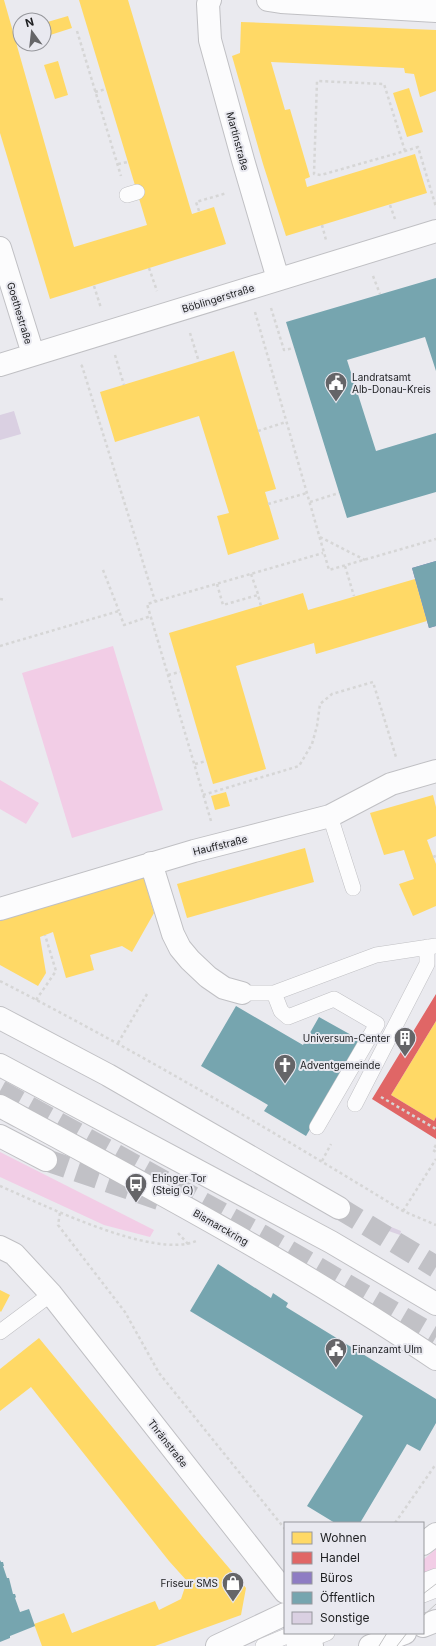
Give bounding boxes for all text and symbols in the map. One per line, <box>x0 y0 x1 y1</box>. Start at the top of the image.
north arrow <box>12 12 52 52</box>
text: N <box>24 14 35 30</box>
street label: Martinstraße <box>224 110 252 172</box>
street label: Goethestraße <box>5 281 35 346</box>
street label: Böblingerstraße <box>180 281 256 315</box>
public building icon: Landratsamt Alb-Donau-Kreis <box>323 370 349 403</box>
place label: Landratsamt Alb-Donau-Kreis <box>352 371 431 395</box>
street label: Hauffstraße <box>192 832 249 858</box>
building icon: Universum-Center <box>392 1025 418 1058</box>
place label: Universum-Center <box>303 1032 390 1044</box>
church icon: Adventgemeinde <box>272 1052 298 1085</box>
place label: Adventgemeinde <box>300 1059 380 1071</box>
bus stop icon: Ehinger Tor (Steig G) <box>123 1171 149 1204</box>
place label: Ehinger Tor (Steig G) <box>152 1172 206 1196</box>
street label: Bismarckring <box>191 1206 251 1248</box>
public building icon: Finanzamt Ulm <box>323 1336 349 1369</box>
place label: Finanzamt Ulm <box>352 1343 422 1355</box>
street label: Thränstraße <box>146 1417 191 1470</box>
legend <box>284 1522 424 1634</box>
text: Wohnen <box>320 1530 367 1545</box>
text: Handel <box>320 1550 360 1565</box>
shop icon: Friseur SMS <box>220 1570 246 1603</box>
text: Büros <box>320 1570 353 1585</box>
place label: Friseur SMS <box>161 1577 218 1589</box>
text: Öffentlich <box>320 1590 375 1605</box>
text: Sonstige <box>320 1610 370 1625</box>

